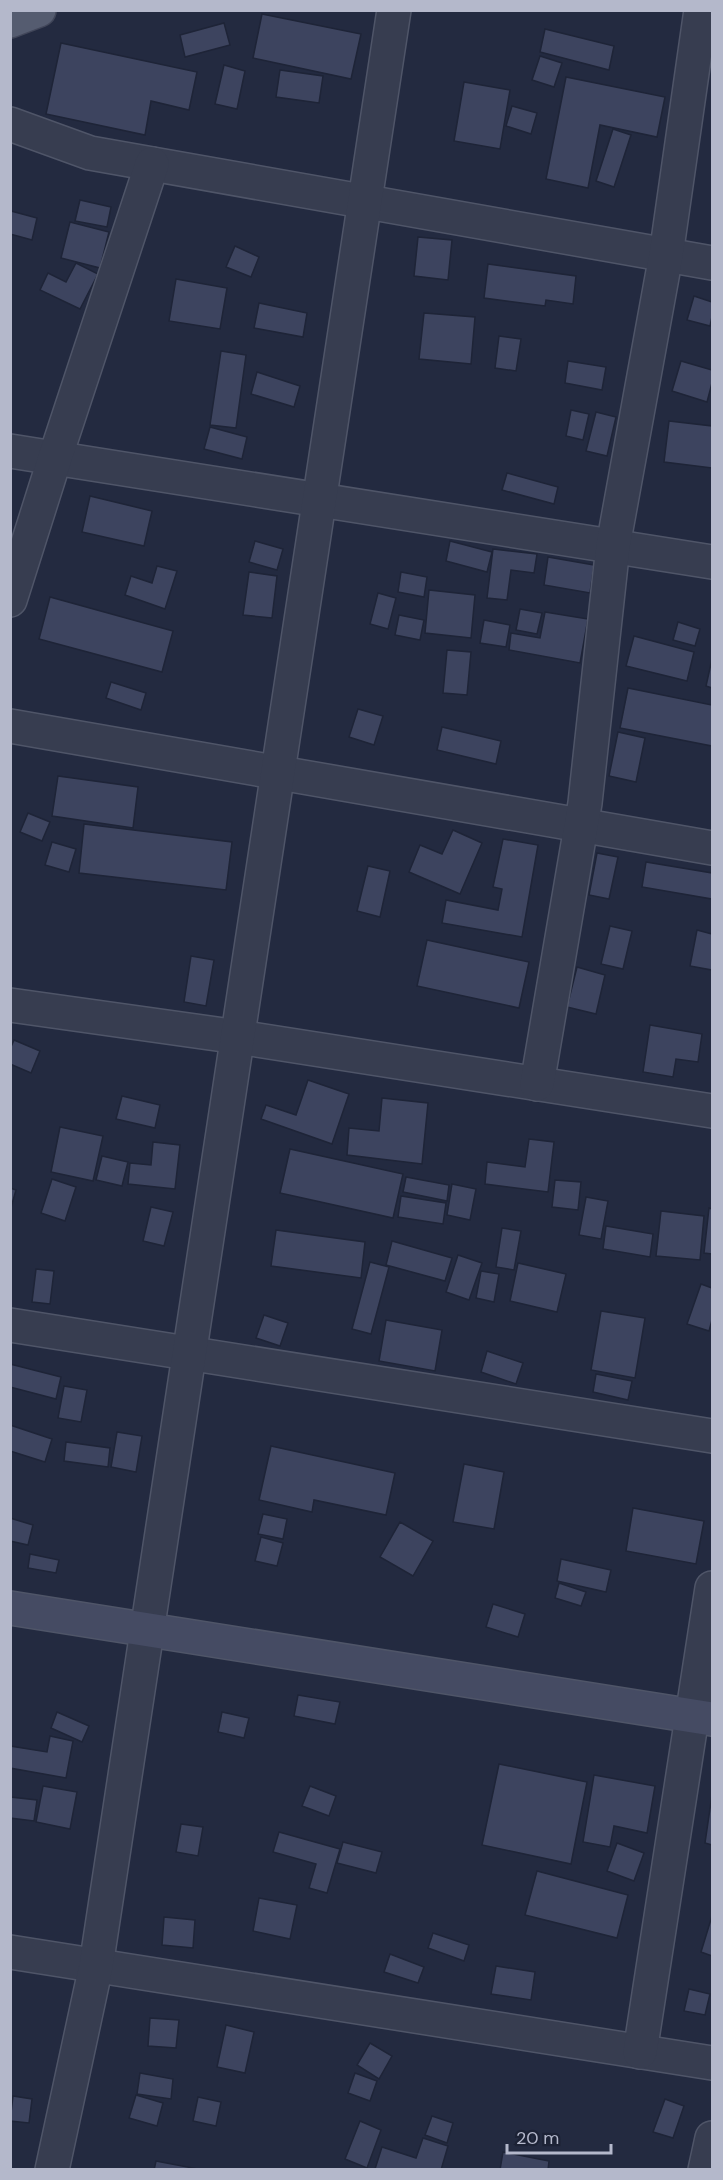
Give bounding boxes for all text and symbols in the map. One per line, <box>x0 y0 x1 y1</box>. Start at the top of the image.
scale bar <box>507 2117 610 2155</box>
text: 20 m <box>516 2126 559 2150</box>

